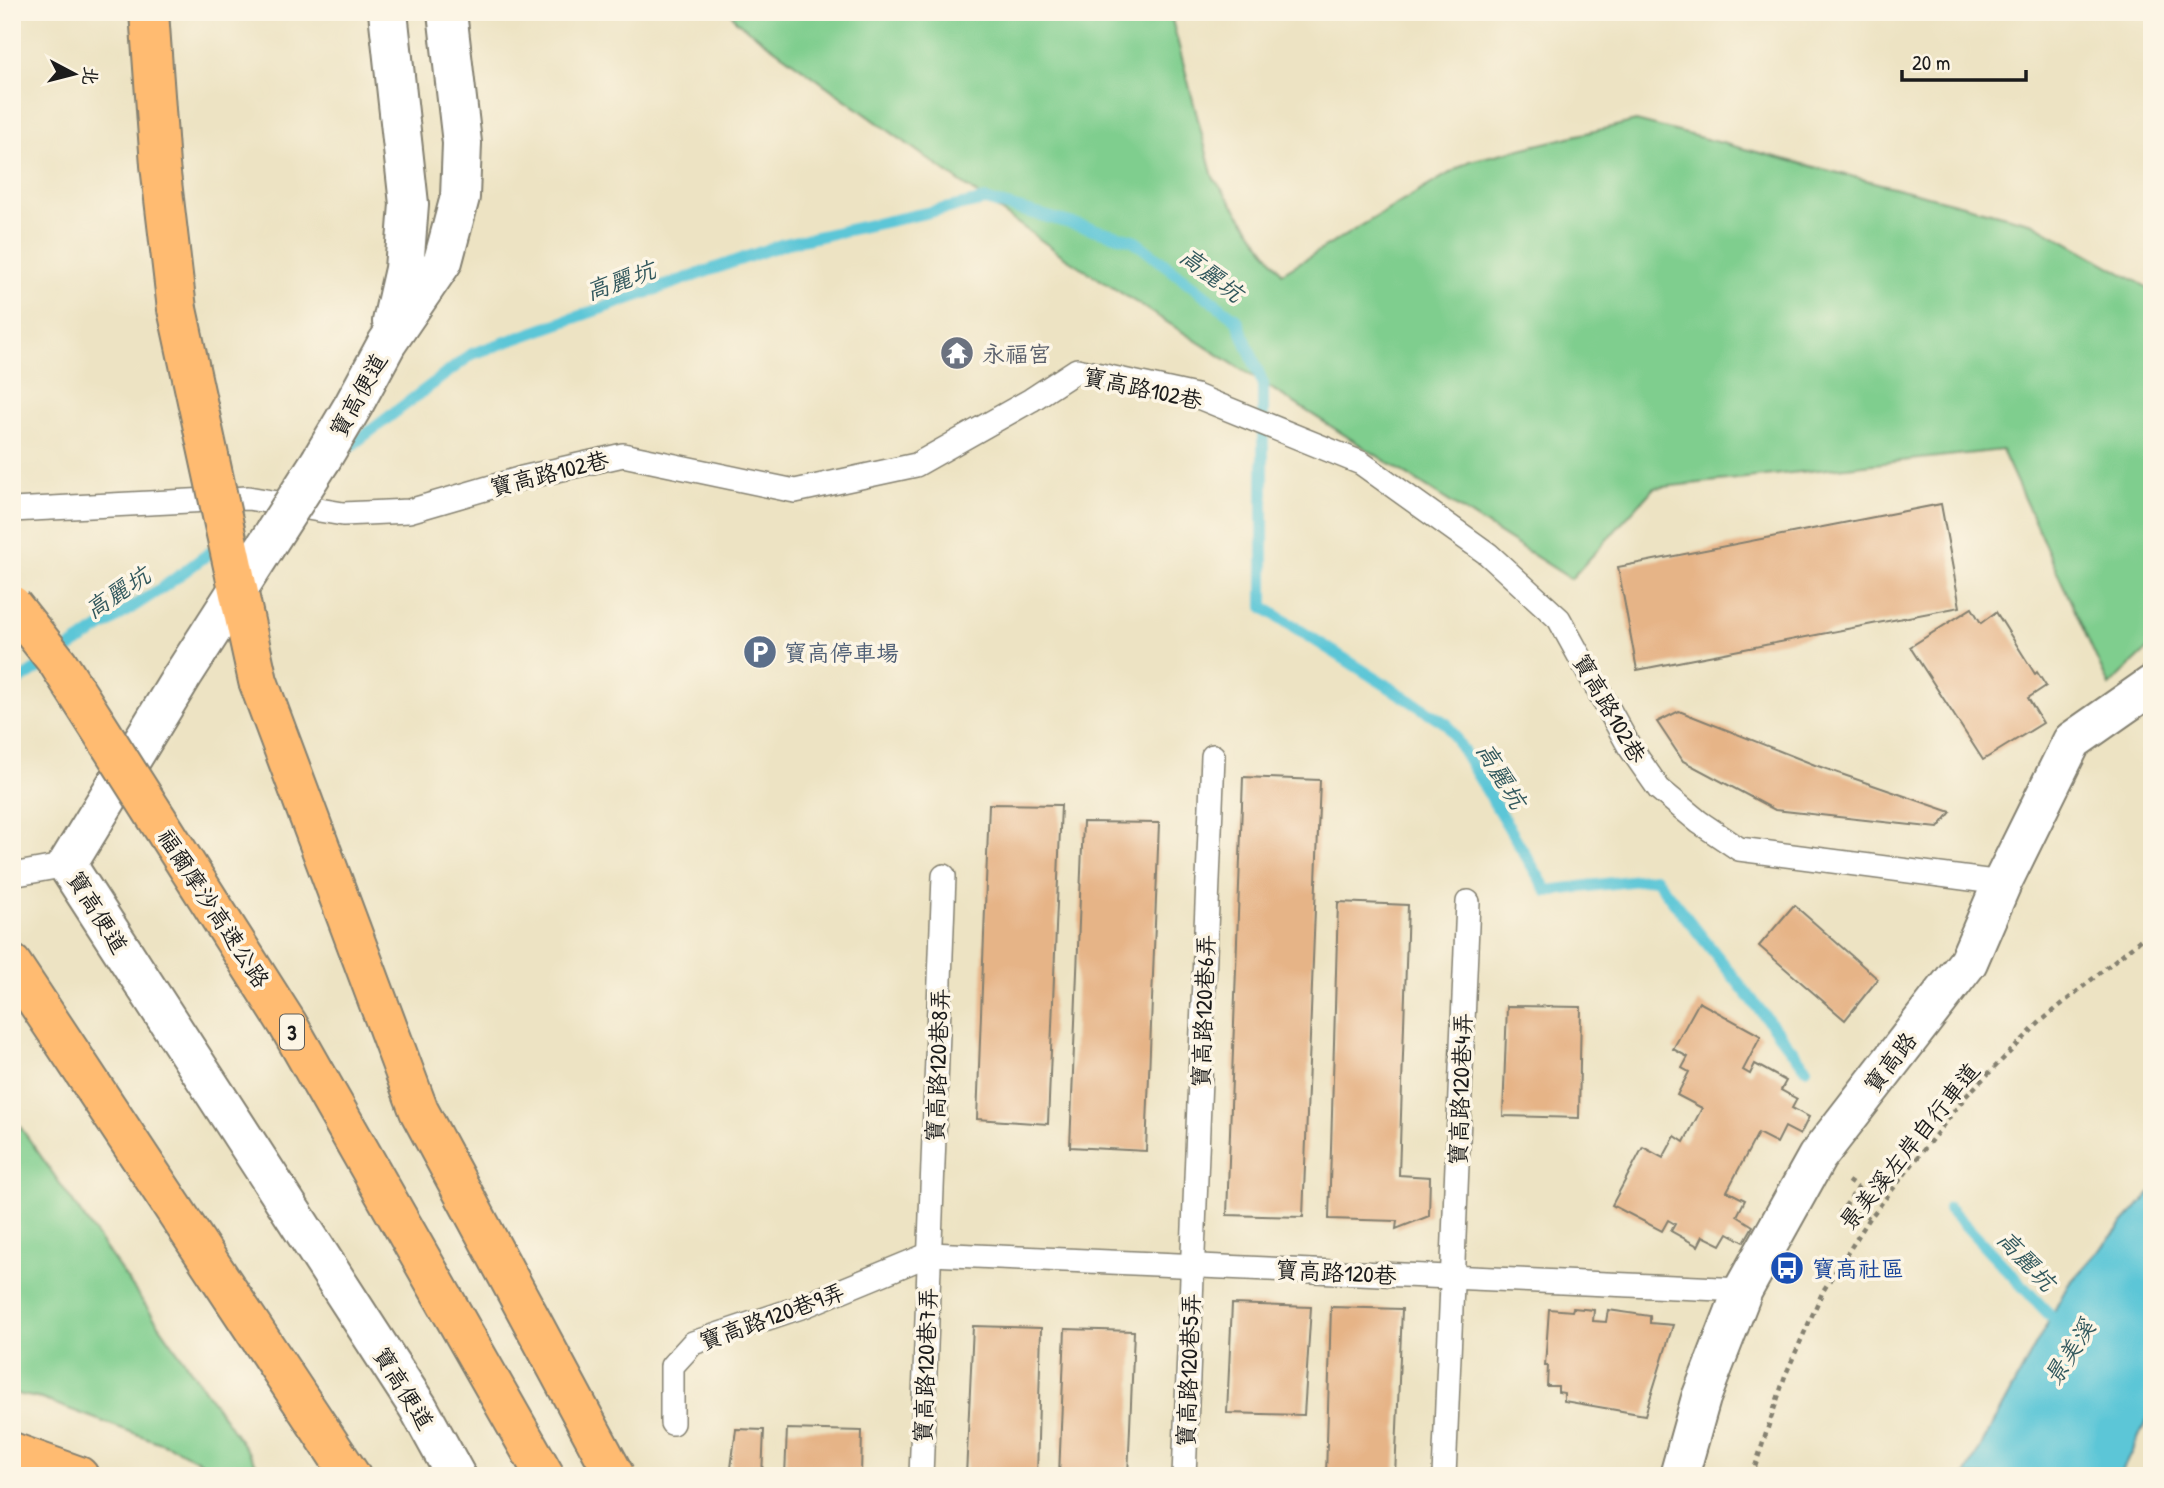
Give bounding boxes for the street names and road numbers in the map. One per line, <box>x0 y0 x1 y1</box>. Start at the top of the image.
street label: 寶高便道 <box>322 347 394 443</box>
street label: 寶高路102巷 <box>1080 360 1207 416</box>
street label: 寶高路102巷 <box>486 443 613 503</box>
street label: 寶高路102巷 <box>1566 648 1654 769</box>
street label: 福爾摩沙高速公路 <box>151 822 277 994</box>
street label: 寶高便道 <box>60 865 136 959</box>
street label: 寶高路120巷6弄 <box>1185 934 1221 1088</box>
street label: 寶高路120巷8弄 <box>919 987 955 1143</box>
street label: 寶高路120巷4弄 <box>1442 1012 1478 1166</box>
road number: 3 <box>280 1014 304 1050</box>
street label: 寶高路 <box>1857 1025 1923 1099</box>
street label: 景美溪左岸自行車道 <box>1832 1056 1986 1236</box>
street label: 寶高路120巷 <box>1275 1253 1398 1291</box>
street label: 寶高路120巷9弄 <box>695 1275 849 1357</box>
street label: 寶高路120巷7弄 <box>907 1287 943 1443</box>
street label: 寶高路120巷5弄 <box>1170 1292 1206 1448</box>
street label: 寶高便道 <box>366 1341 442 1435</box>

